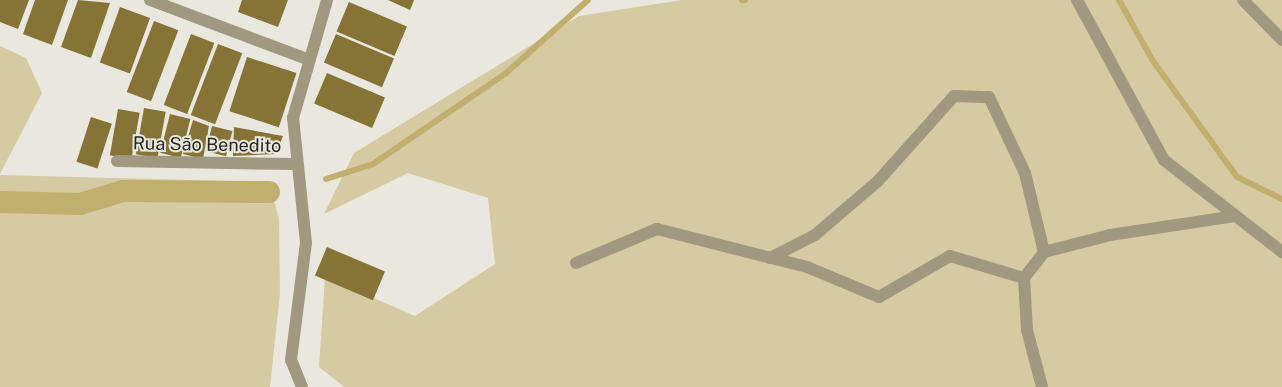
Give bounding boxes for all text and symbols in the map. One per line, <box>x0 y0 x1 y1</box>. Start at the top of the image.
street label: Rua São Benedito <box>133 133 281 157</box>

